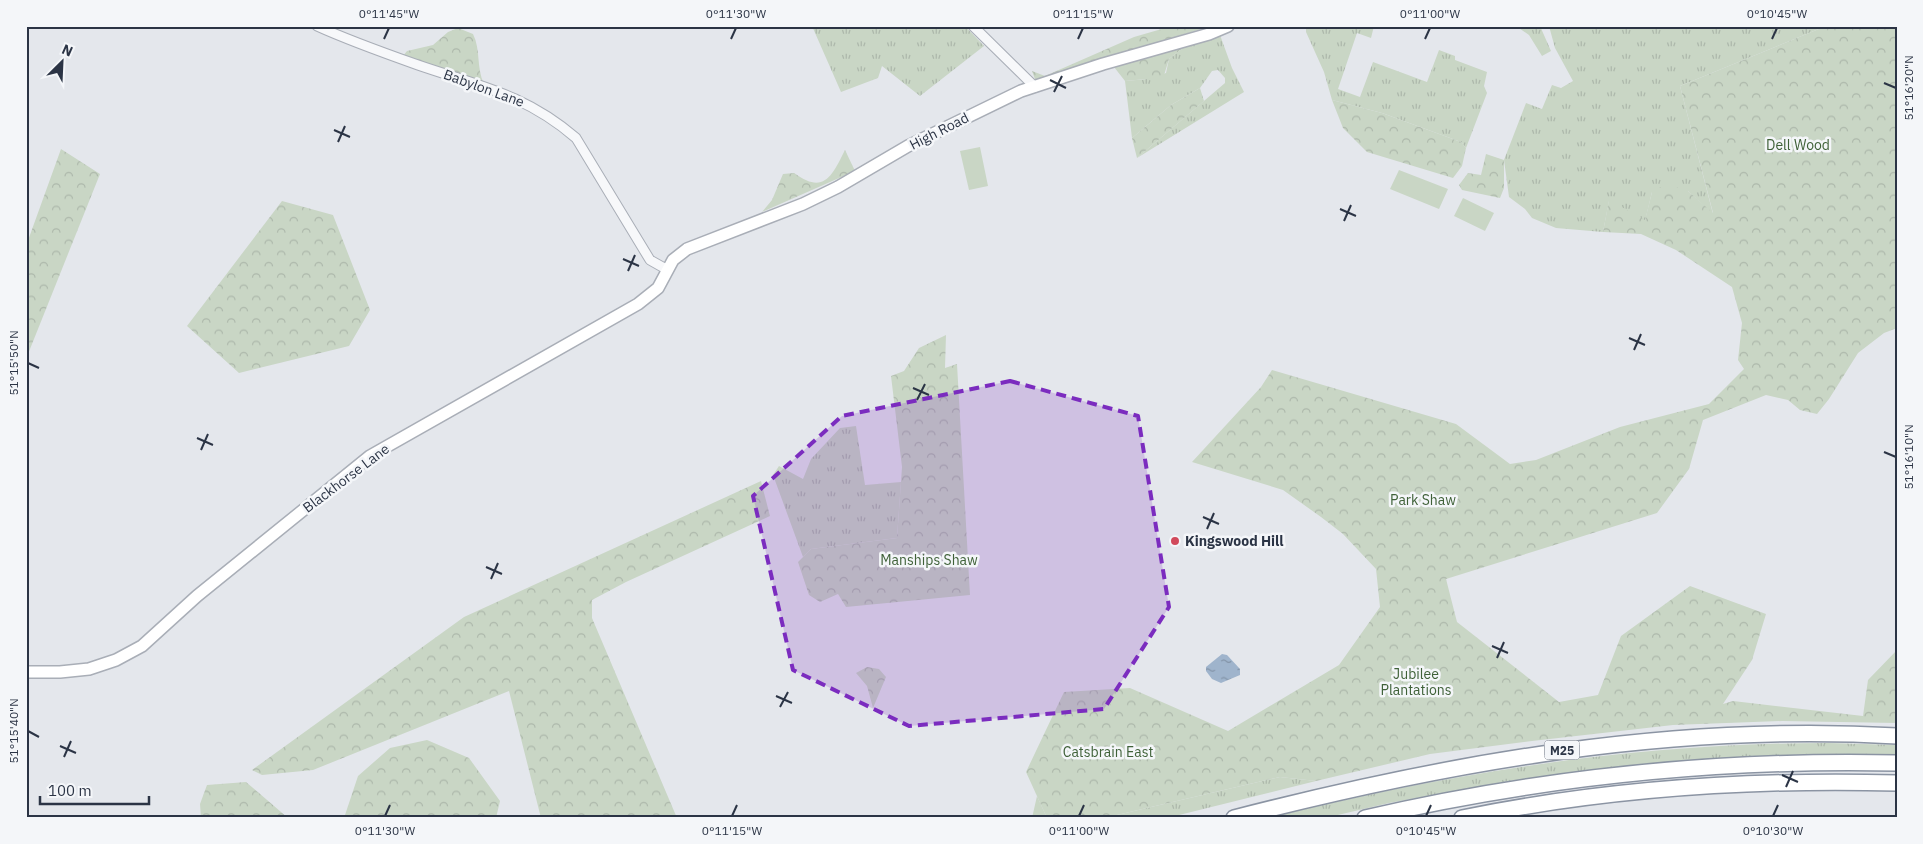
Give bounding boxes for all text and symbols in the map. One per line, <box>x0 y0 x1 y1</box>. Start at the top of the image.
text: 0°11'45"W <box>359 6 420 21</box>
text: 0°11'30"W <box>706 6 767 21</box>
text: 0°11'15"W <box>1053 6 1114 21</box>
text: 0°11'00"W <box>1400 6 1461 21</box>
text: 0°10'45"W <box>1747 6 1808 21</box>
north arrow <box>38 38 88 88</box>
text: N <box>59 40 76 60</box>
text: 51°16'20"N <box>1901 55 1916 121</box>
street label: Babylon Lane <box>441 65 527 111</box>
street label: High Road <box>906 108 972 154</box>
park label: Dell Wood <box>1766 136 1830 154</box>
text: 51°15'50"N <box>6 330 21 396</box>
text: 51°16'10"N <box>1901 424 1916 490</box>
street label: Blackhorse Lane <box>299 439 393 516</box>
park label: Park Shaw <box>1390 491 1456 509</box>
place label: Kingswood Hill <box>1185 532 1284 550</box>
marker: Kingswood Hill <box>1169 535 1181 547</box>
park label: Manships Shaw <box>880 551 978 569</box>
park label: Jubilee Plantations <box>1380 665 1452 699</box>
text: 51°15'40"N <box>6 698 21 764</box>
road number: M25 <box>1544 740 1580 760</box>
park label: Catsbrain East <box>1063 743 1153 761</box>
scale bar <box>40 774 149 806</box>
text: 100 m <box>48 781 92 800</box>
text: 0°11'30"W <box>355 823 416 838</box>
text: 0°11'15"W <box>702 823 763 838</box>
text: 0°11'00"W <box>1049 823 1110 838</box>
text: 0°10'45"W <box>1396 823 1457 838</box>
text: 0°10'30"W <box>1743 823 1804 838</box>

